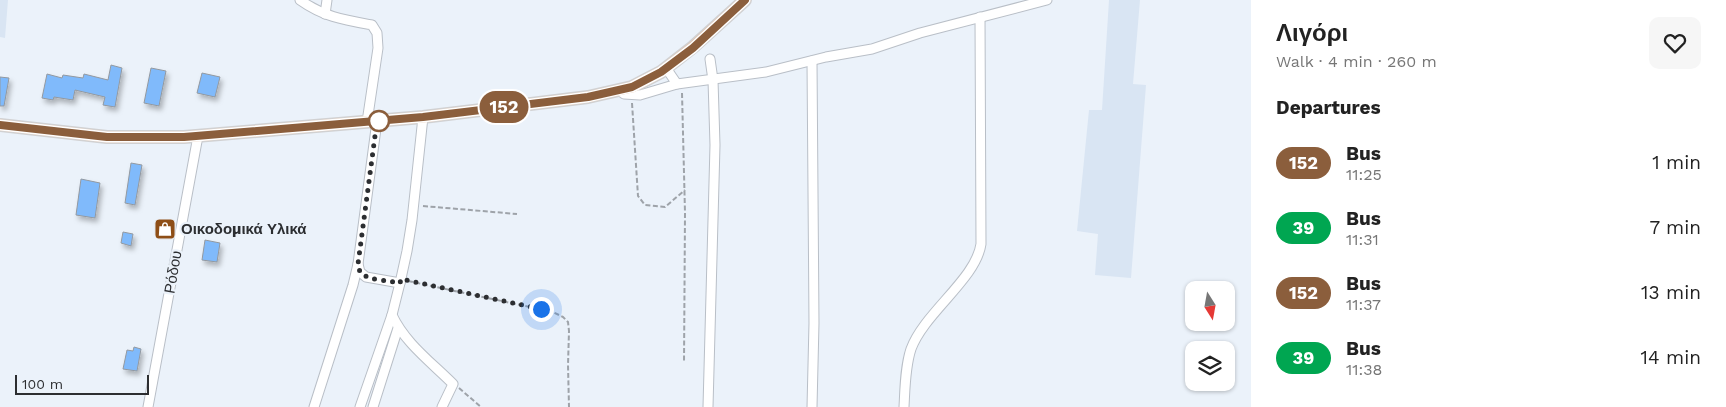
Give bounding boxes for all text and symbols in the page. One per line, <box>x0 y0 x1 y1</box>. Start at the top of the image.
button: heart <box>1649 17 1701 69</box>
text: Λιγόρι <box>1276 19 1348 47</box>
text: Walk · 4 min · 260 m <box>1276 52 1437 71</box>
line badge: 152 <box>475 91 533 123</box>
text: 152 <box>490 96 518 117</box>
text: Departures <box>1276 96 1381 119</box>
unlabelled marker <box>368 110 390 132</box>
text: Bus <box>1346 142 1381 165</box>
text: 1 min <box>1652 151 1701 174</box>
text: 152 <box>1289 152 1318 173</box>
text: 11:25 <box>1346 165 1382 184</box>
text: Bus <box>1346 207 1381 230</box>
text: 7 min <box>1650 216 1701 239</box>
shop icon: Οικοδομικά Υλικά <box>153 217 177 241</box>
text: 39 <box>1293 217 1314 238</box>
place label: Οικοδομικά Υλικά <box>181 220 307 238</box>
text: 11:31 <box>1346 230 1379 249</box>
street label: Ρόδου <box>160 249 186 295</box>
text: Bus <box>1346 272 1381 295</box>
north arrow <box>1185 281 1235 331</box>
map controls <box>1185 281 1235 391</box>
text: 13 min <box>1641 281 1701 304</box>
text: 152 <box>1289 282 1318 303</box>
text: 11:37 <box>1346 295 1381 314</box>
your location <box>529 297 554 322</box>
text: Bus <box>1346 337 1381 360</box>
button: layers <box>1185 341 1235 391</box>
text: 14 min <box>1641 346 1701 369</box>
text: 39 <box>1293 347 1314 368</box>
text: 11:38 <box>1346 360 1382 379</box>
scale bar <box>15 372 149 395</box>
text: 100 m <box>22 376 63 392</box>

